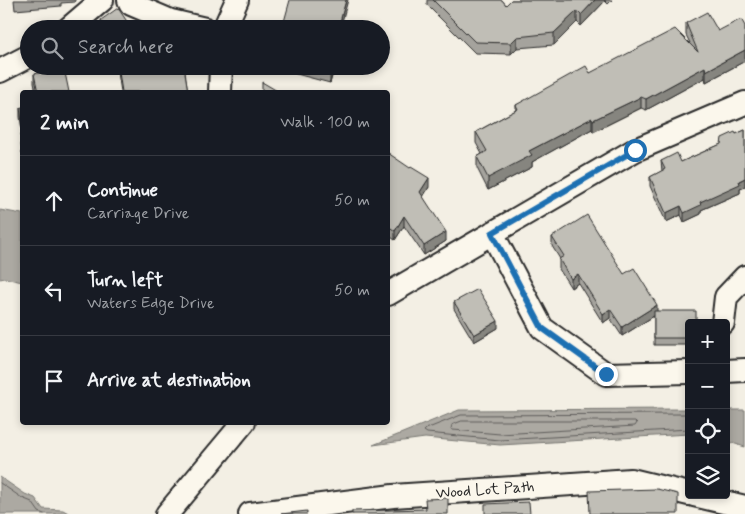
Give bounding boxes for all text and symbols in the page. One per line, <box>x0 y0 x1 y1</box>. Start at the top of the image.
search box <box>20 20 390 75</box>
icon: search <box>38 34 66 62</box>
text: Search here <box>78 35 174 60</box>
text: 2 min <box>40 109 89 137</box>
text: Walk · 100 m <box>280 112 370 133</box>
route start <box>624 139 647 162</box>
text: Continue <box>87 178 158 203</box>
icon: ahead <box>40 187 68 215</box>
text: 50 m <box>334 190 370 211</box>
text: Carriage Drive <box>87 203 189 224</box>
text: Turn left <box>87 268 163 293</box>
icon: left <box>40 277 68 305</box>
text: 50 m <box>334 280 370 301</box>
text: Waters Edge Drive <box>87 293 214 314</box>
map controls <box>685 319 730 499</box>
button: + <box>685 319 730 364</box>
route end <box>595 363 618 386</box>
button: − <box>685 364 730 409</box>
icon: arrive <box>40 367 68 395</box>
text: Arrive at destination <box>87 368 251 393</box>
button: locate <box>685 409 730 454</box>
button: layers <box>685 454 730 499</box>
street label: Wood Lot Path <box>435 476 535 504</box>

